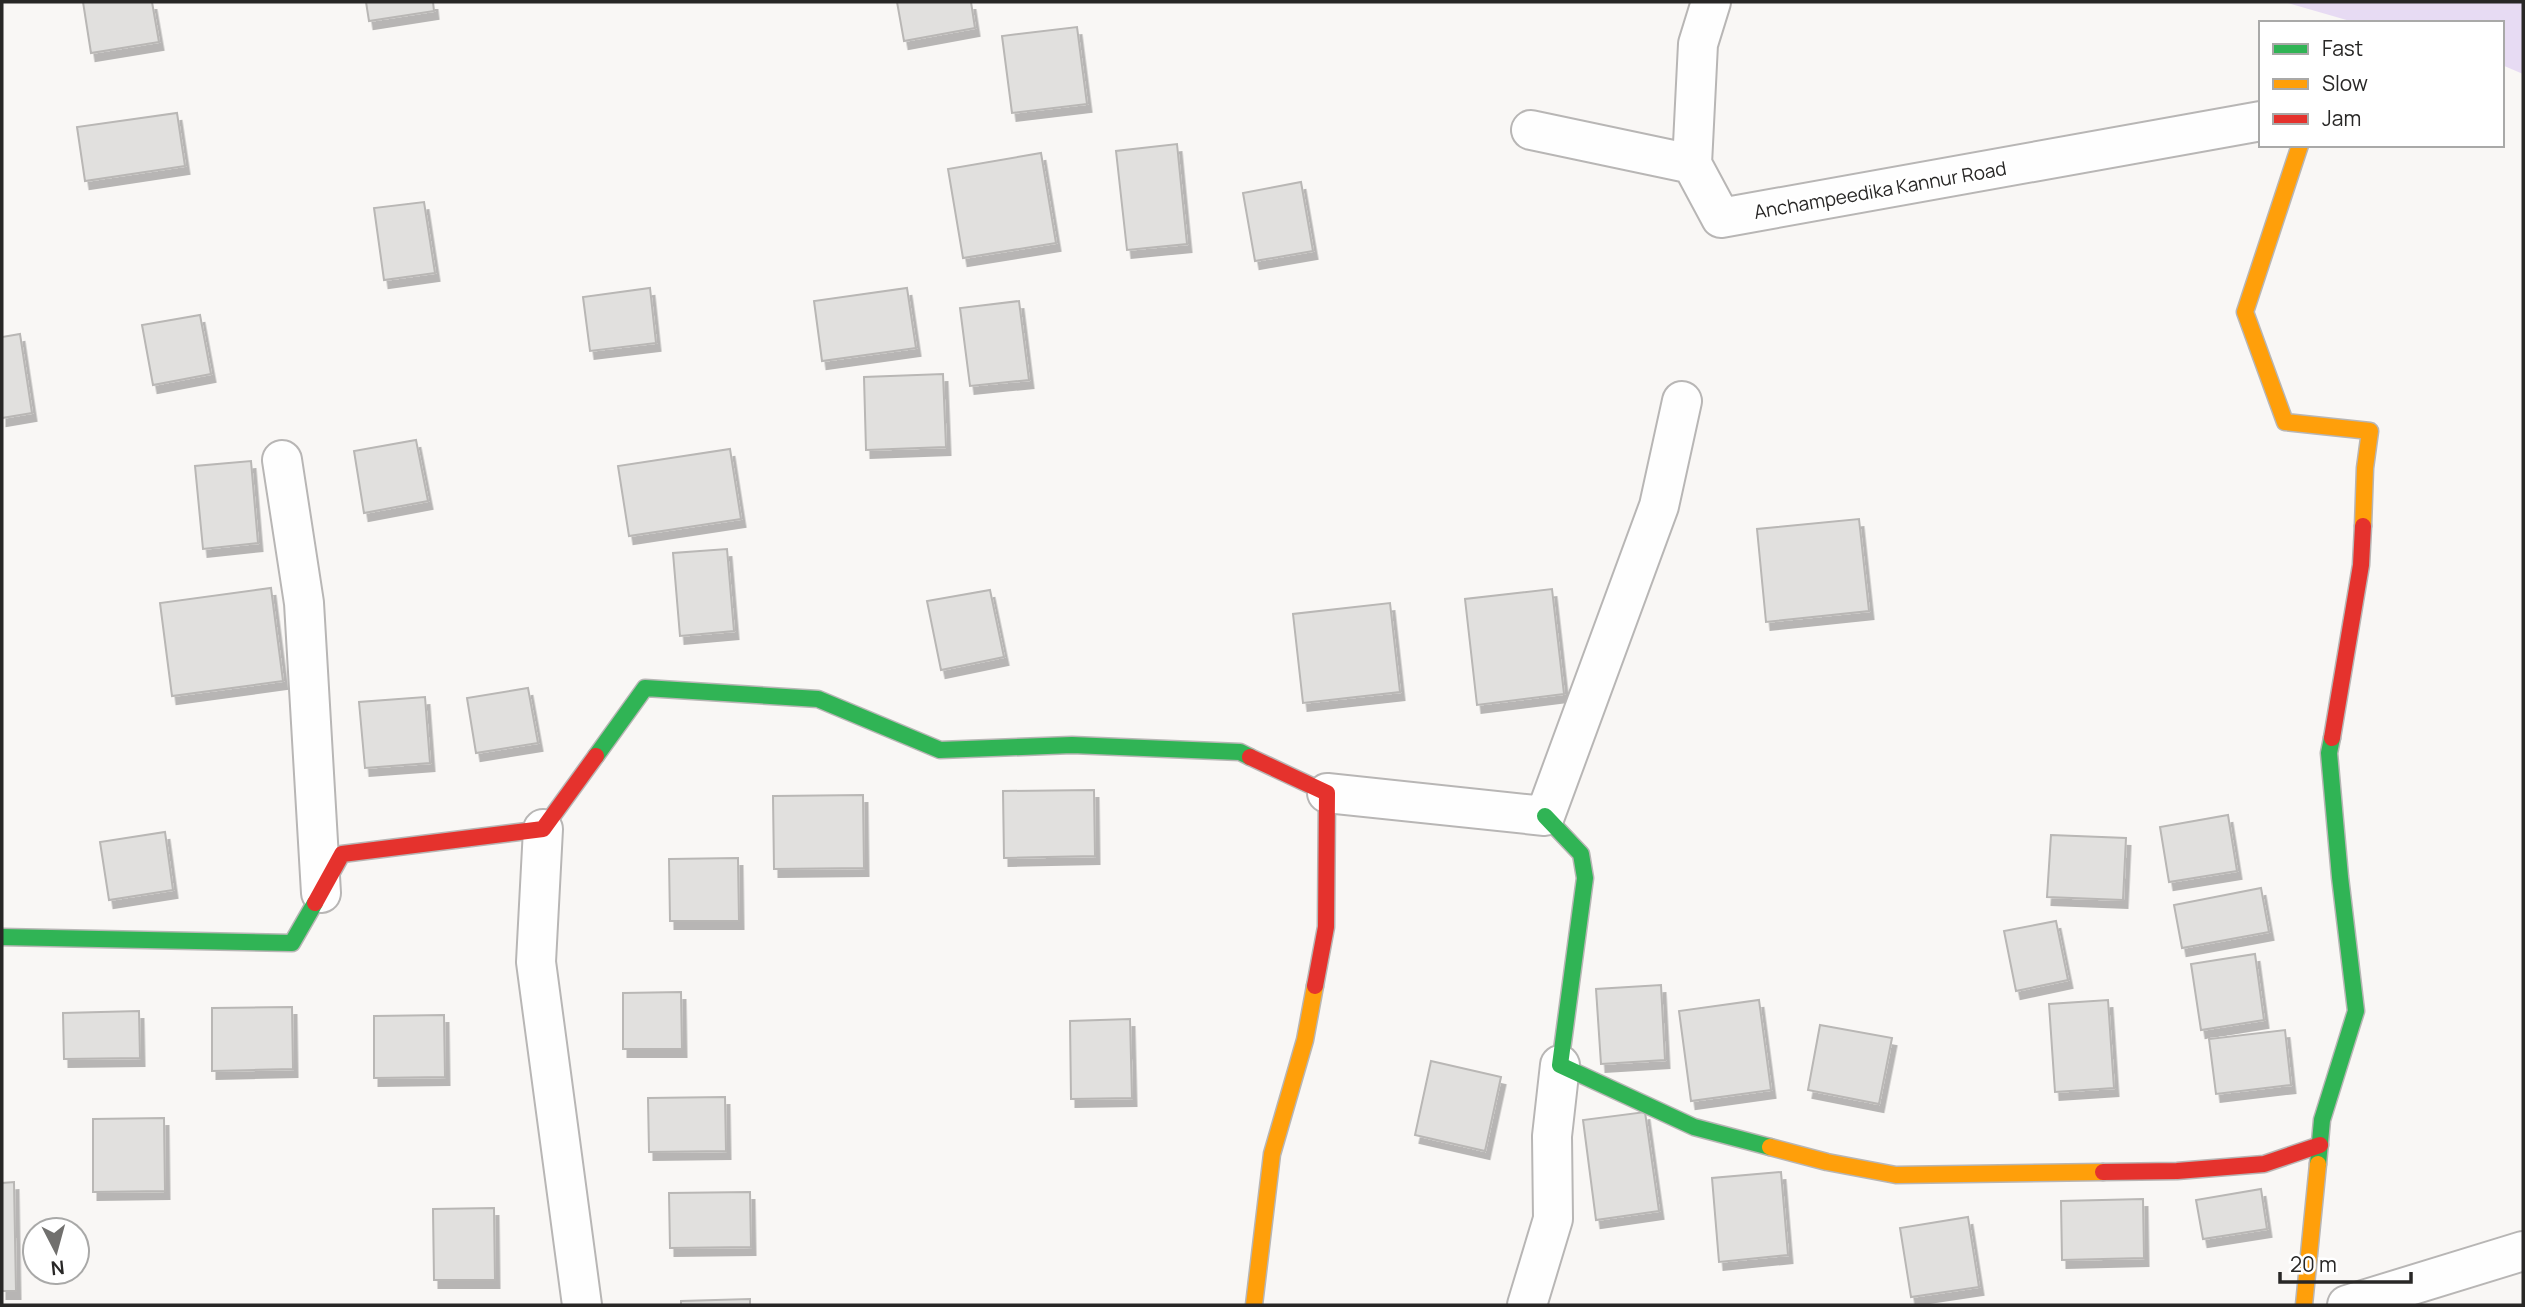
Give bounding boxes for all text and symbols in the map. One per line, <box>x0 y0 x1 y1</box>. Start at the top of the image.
legend <box>2259 21 2504 147</box>
text: Fast <box>2322 34 2363 62</box>
text: Slow <box>2322 69 2368 97</box>
text: Jam <box>2322 104 2361 132</box>
street label: Anchampeedika Kannur Road <box>1752 155 2008 225</box>
north arrow <box>21 1216 91 1286</box>
scale bar <box>2280 1240 2411 1284</box>
text: 20 m <box>2290 1250 2337 1278</box>
text: N <box>50 1254 66 1282</box>

